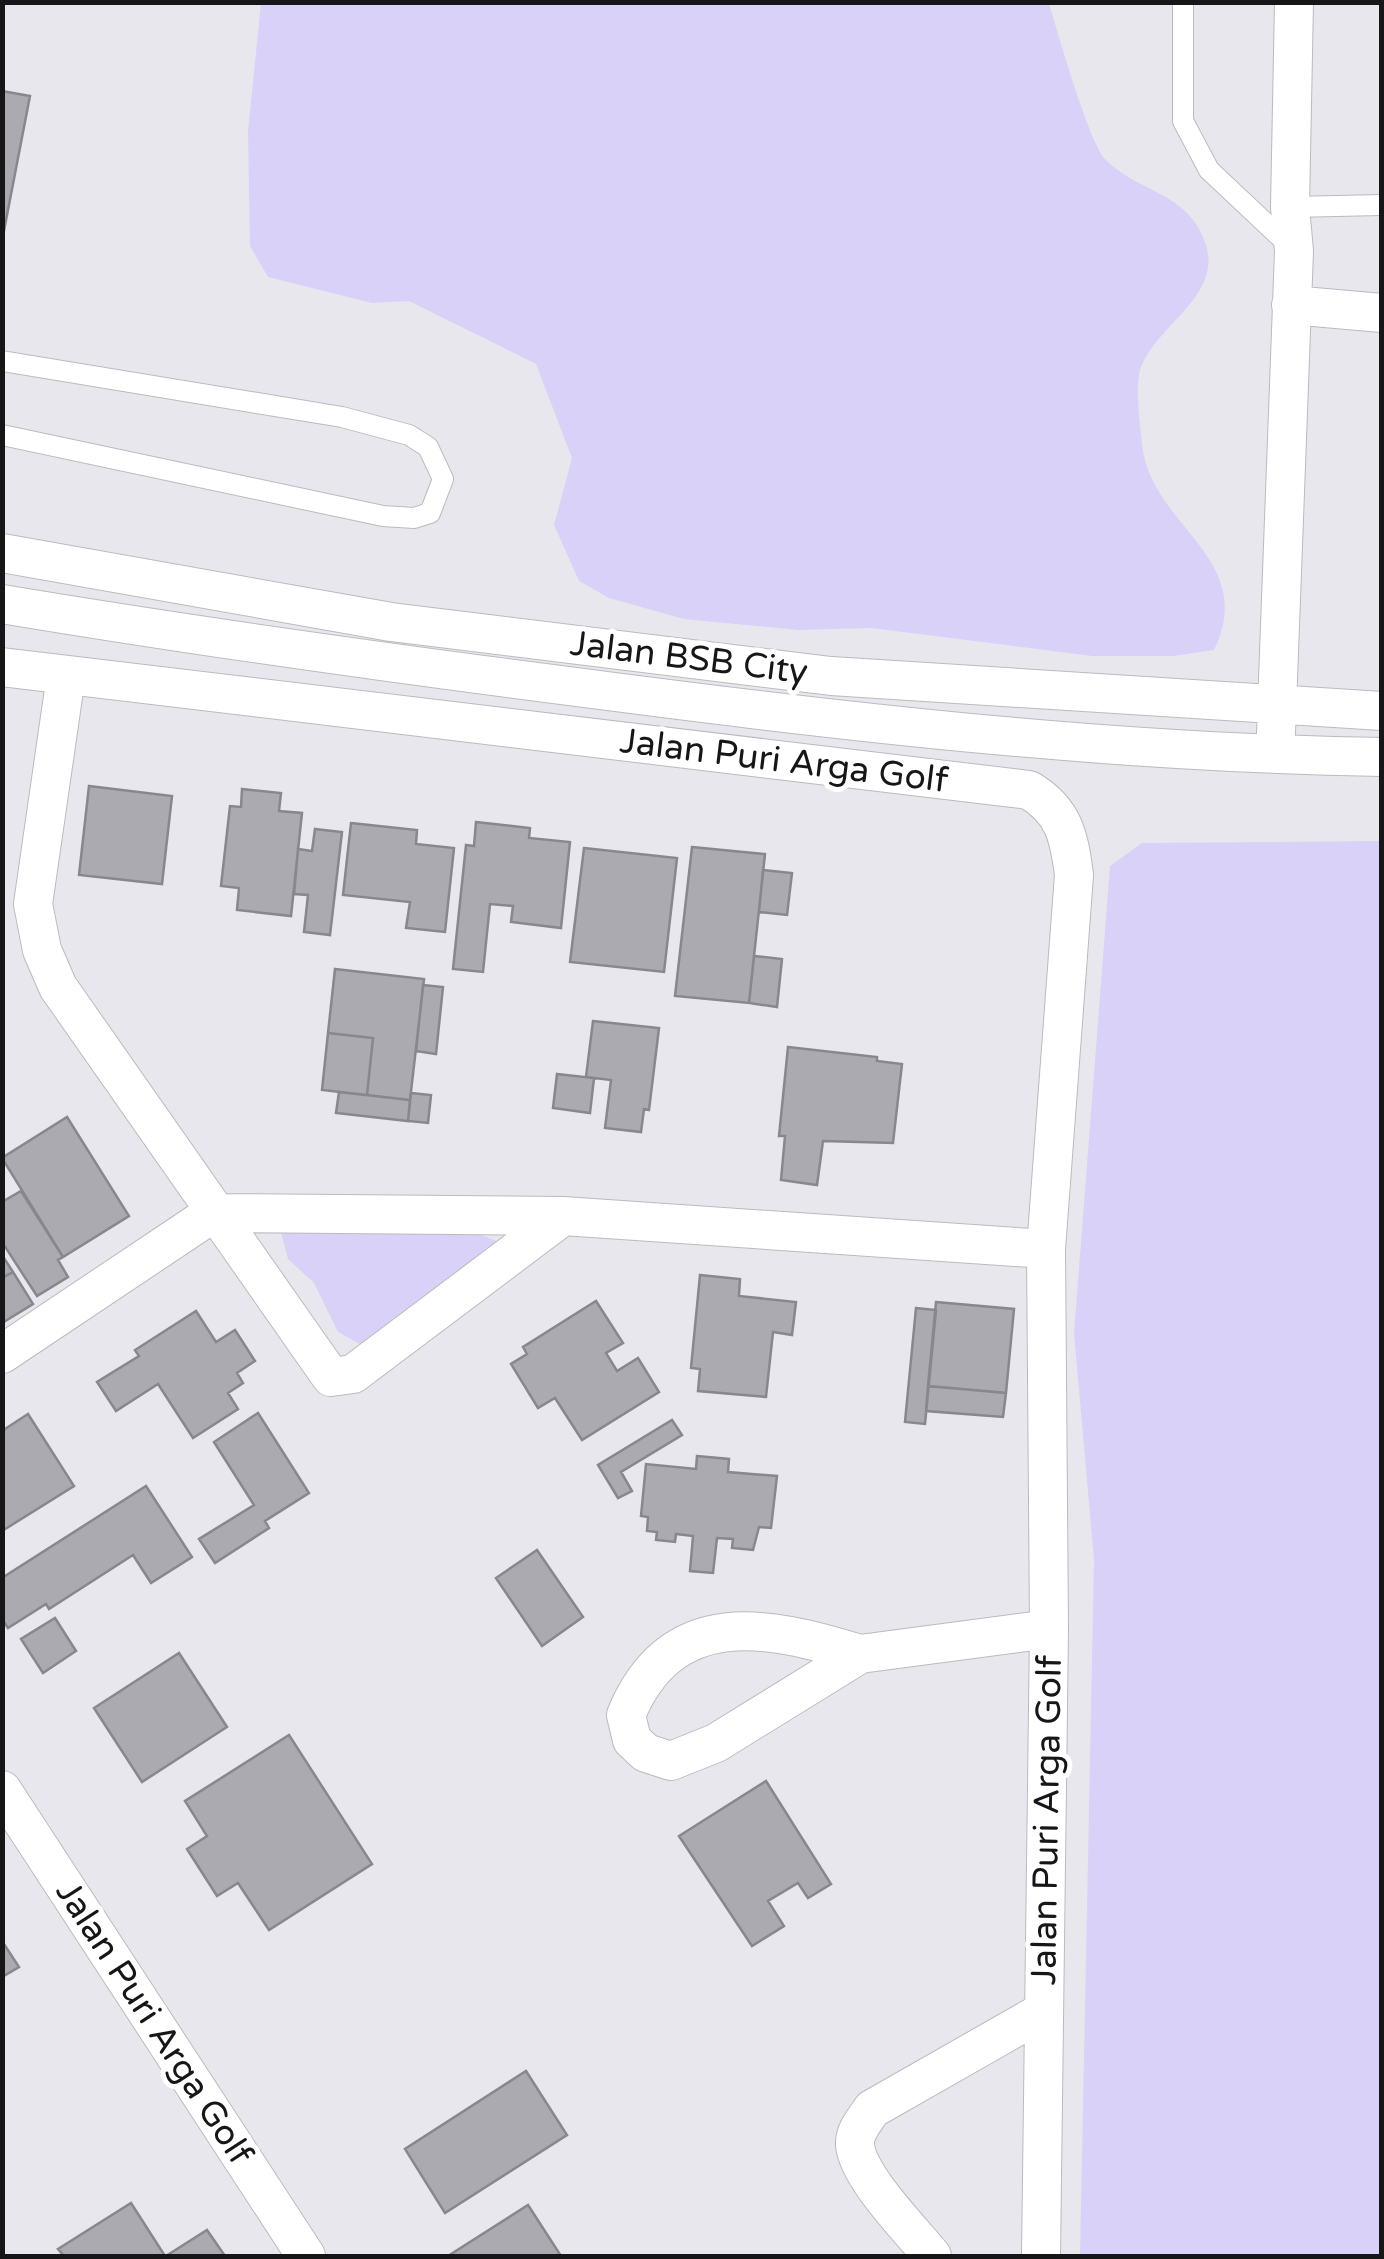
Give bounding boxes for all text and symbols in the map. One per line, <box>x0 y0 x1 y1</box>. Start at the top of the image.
street label: Jalan BSB City <box>568 623 810 693</box>
street label: Jalan Puri Arga Golf <box>618 720 951 802</box>
street label: Jalan Puri Arga Golf <box>1023 1654 1071 1985</box>
street label: Jalan Puri Arga Golf <box>46 1873 262 2173</box>

